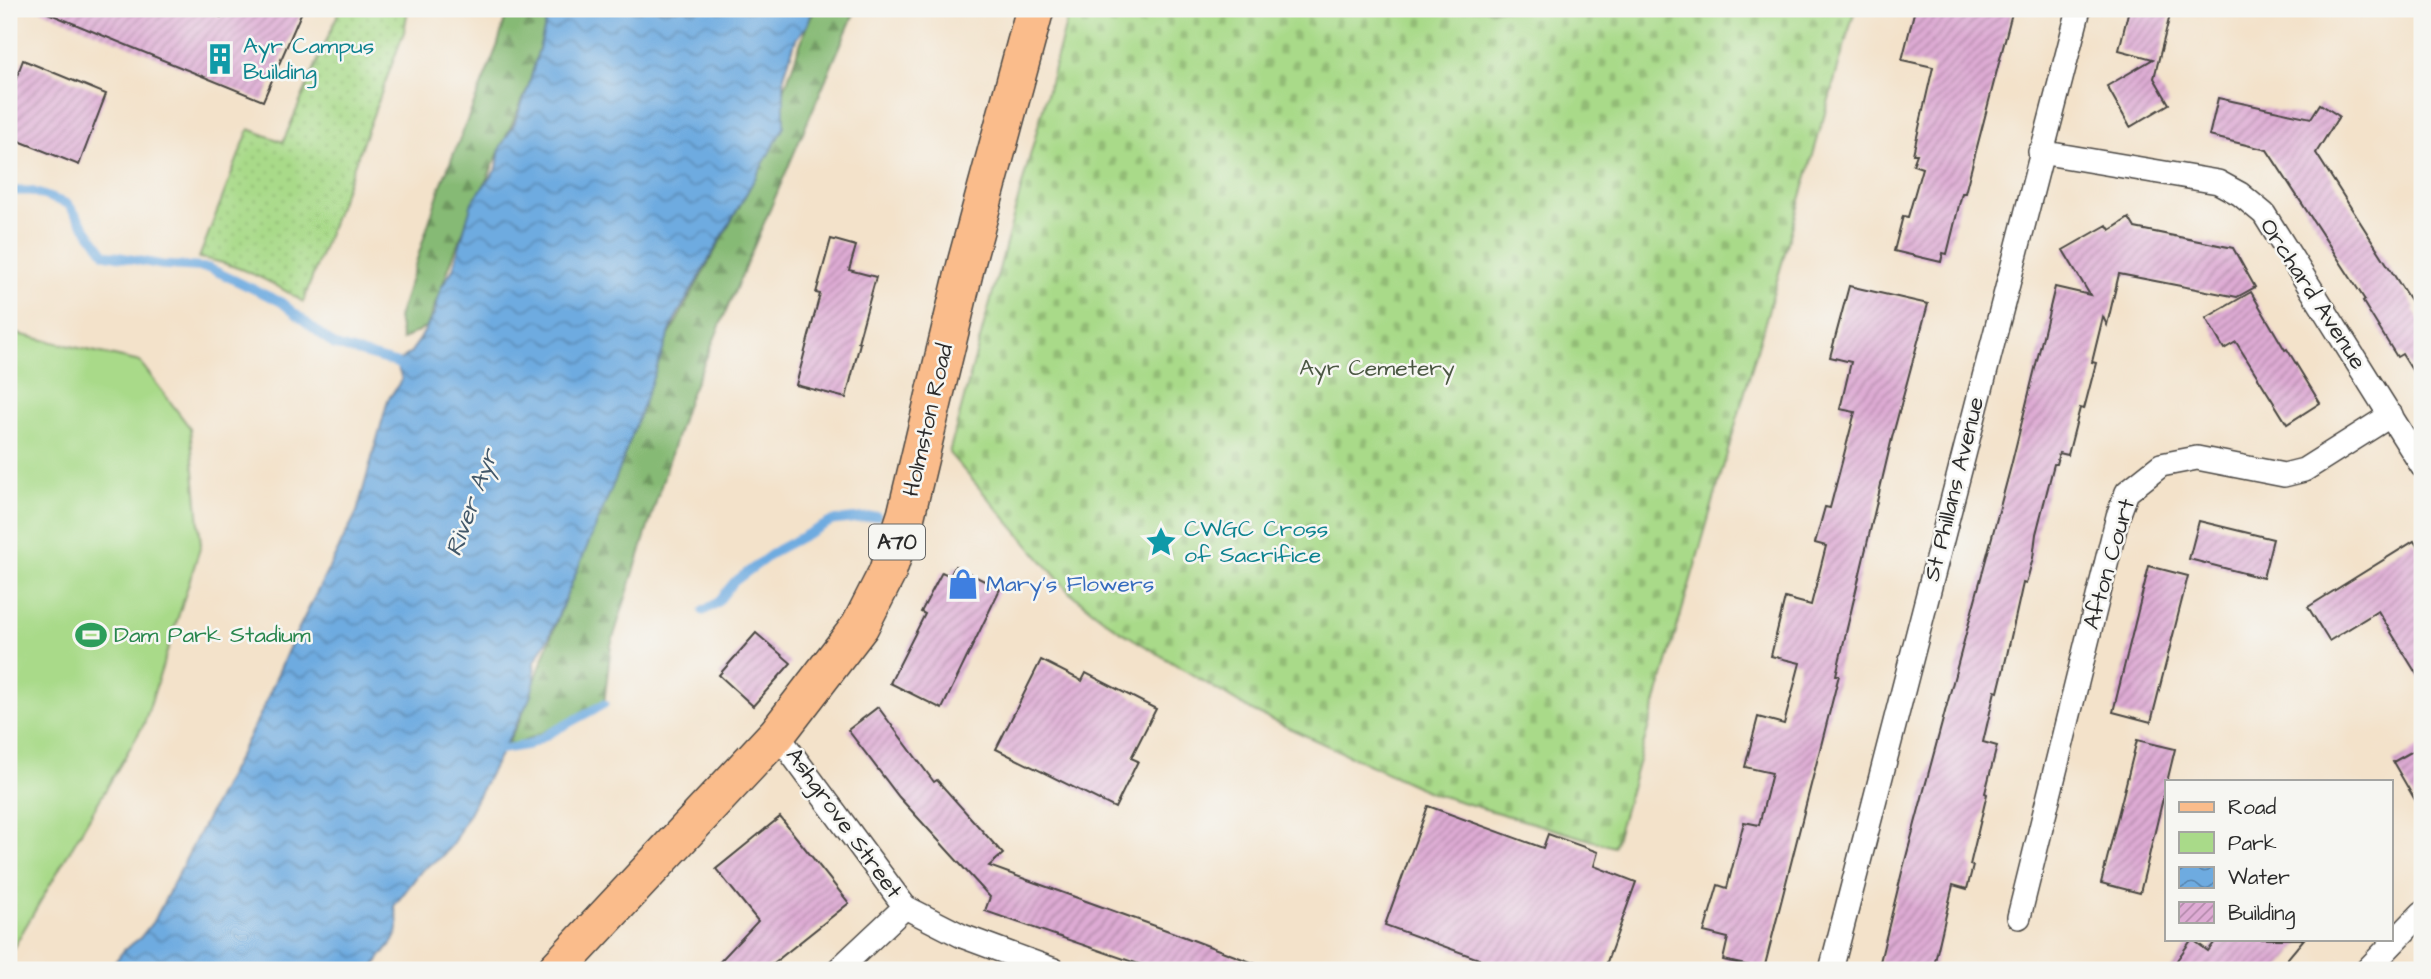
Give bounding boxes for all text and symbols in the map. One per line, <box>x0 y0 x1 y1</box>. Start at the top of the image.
place label: Ayr Campus Building <box>243 30 374 89</box>
building icon: Ayr Campus Building <box>203 42 237 76</box>
street label: Orchard Avenue <box>2252 212 2374 376</box>
street label: Holmston Road <box>895 340 961 499</box>
park label: Ayr Cemetery <box>1299 352 1455 385</box>
street label: St Phillans Avenue <box>1916 394 1992 584</box>
water label: River Ayr <box>437 443 508 561</box>
street label: Afton Court <box>2075 494 2143 633</box>
place label: CWGC Cross of Sacrifice <box>1184 513 1328 571</box>
road number: A70 <box>869 524 925 560</box>
place icon: CWGC Cross of Sacrifice <box>1144 525 1178 559</box>
shop icon: Mary's Flowers <box>946 567 980 601</box>
place label: Mary's Flowers <box>986 568 1154 601</box>
sports icon: Dam Park Stadium <box>74 618 108 652</box>
place label: Dam Park Stadium <box>114 619 311 651</box>
street label: Ashgrove Street <box>777 741 910 906</box>
legend <box>2165 780 2392 940</box>
text: Road <box>2228 793 2276 822</box>
text: Park <box>2228 829 2277 858</box>
text: Water <box>2228 863 2290 892</box>
text: Building <box>2228 899 2296 930</box>

